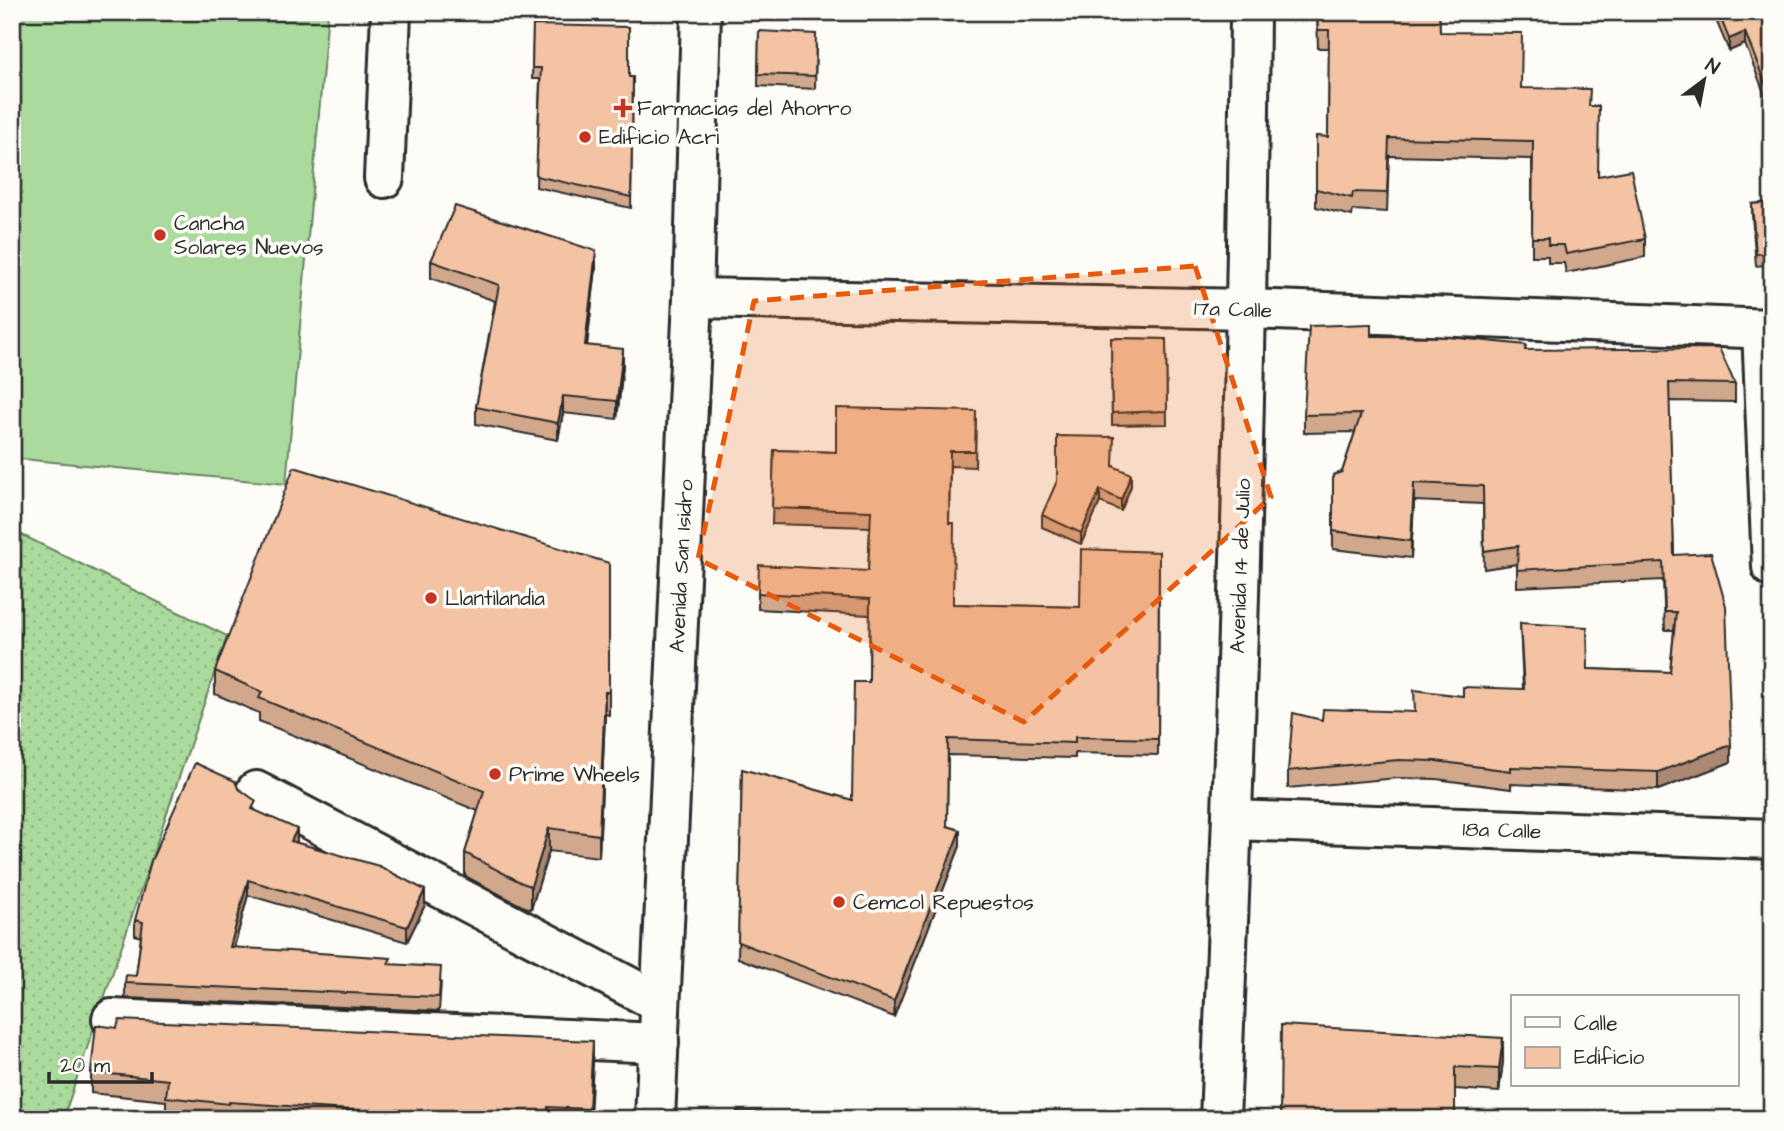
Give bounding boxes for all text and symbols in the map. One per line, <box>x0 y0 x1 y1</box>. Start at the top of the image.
north arrow <box>1668 46 1738 116</box>
text: N <box>1700 52 1724 82</box>
place label: Farmacias del Ahorro <box>637 94 852 123</box>
marker: Farmacias del Ahorro <box>615 100 631 116</box>
place label: Edificio Acri <box>599 123 719 152</box>
marker: Edificio Acri <box>577 129 593 145</box>
place label: Cancha Solares Nuevos <box>174 209 324 262</box>
marker: Cancha Solares Nuevos <box>152 227 168 243</box>
street label: 17a Calle <box>1193 294 1273 325</box>
street label: Avenida 14 de Julio <box>1223 478 1258 654</box>
street label: Avenida San Isidro <box>662 479 701 653</box>
place label: Llantilandia <box>445 584 545 613</box>
marker: Llantilandia <box>423 590 439 606</box>
place label: Prime Wheels <box>509 760 640 789</box>
marker: Prime Wheels <box>487 766 503 782</box>
street label: 18a Calle <box>1462 815 1542 846</box>
place label: Cemcol Repuestos <box>853 888 1034 918</box>
marker: Cemcol Repuestos <box>831 894 847 910</box>
legend <box>1511 995 1738 1086</box>
text: Calle <box>1574 1009 1618 1038</box>
scale bar <box>49 1040 152 1084</box>
text: Edificio <box>1574 1043 1644 1072</box>
text: 20 m <box>60 1051 111 1080</box>

